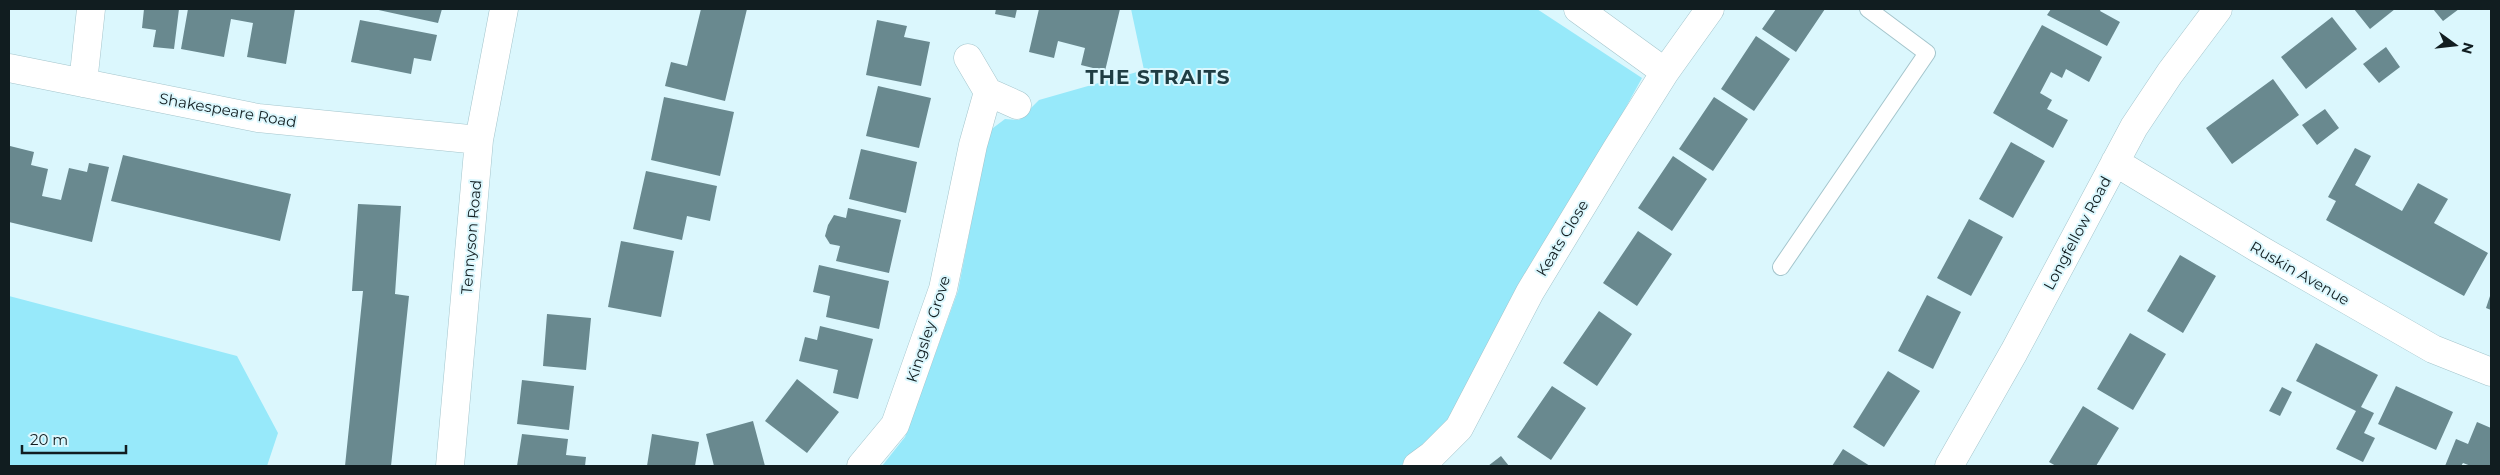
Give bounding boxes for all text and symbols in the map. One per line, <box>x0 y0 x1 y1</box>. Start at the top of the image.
north arrow <box>2430 20 2480 70</box>
text: N <box>2457 41 2478 56</box>
district label: THE STRAITS <box>1085 65 1231 89</box>
street label: Shakespeare Road <box>158 89 298 131</box>
street label: Longfellow Road <box>2039 173 2115 293</box>
street label: Tennyson Road <box>457 179 485 295</box>
street label: Keats Close <box>1532 196 1592 280</box>
street label: Ruskin Avenue <box>2247 237 2353 309</box>
street label: Kingsley Grove <box>902 273 954 385</box>
scale bar <box>22 422 126 454</box>
text: 20 m <box>30 430 68 449</box>

